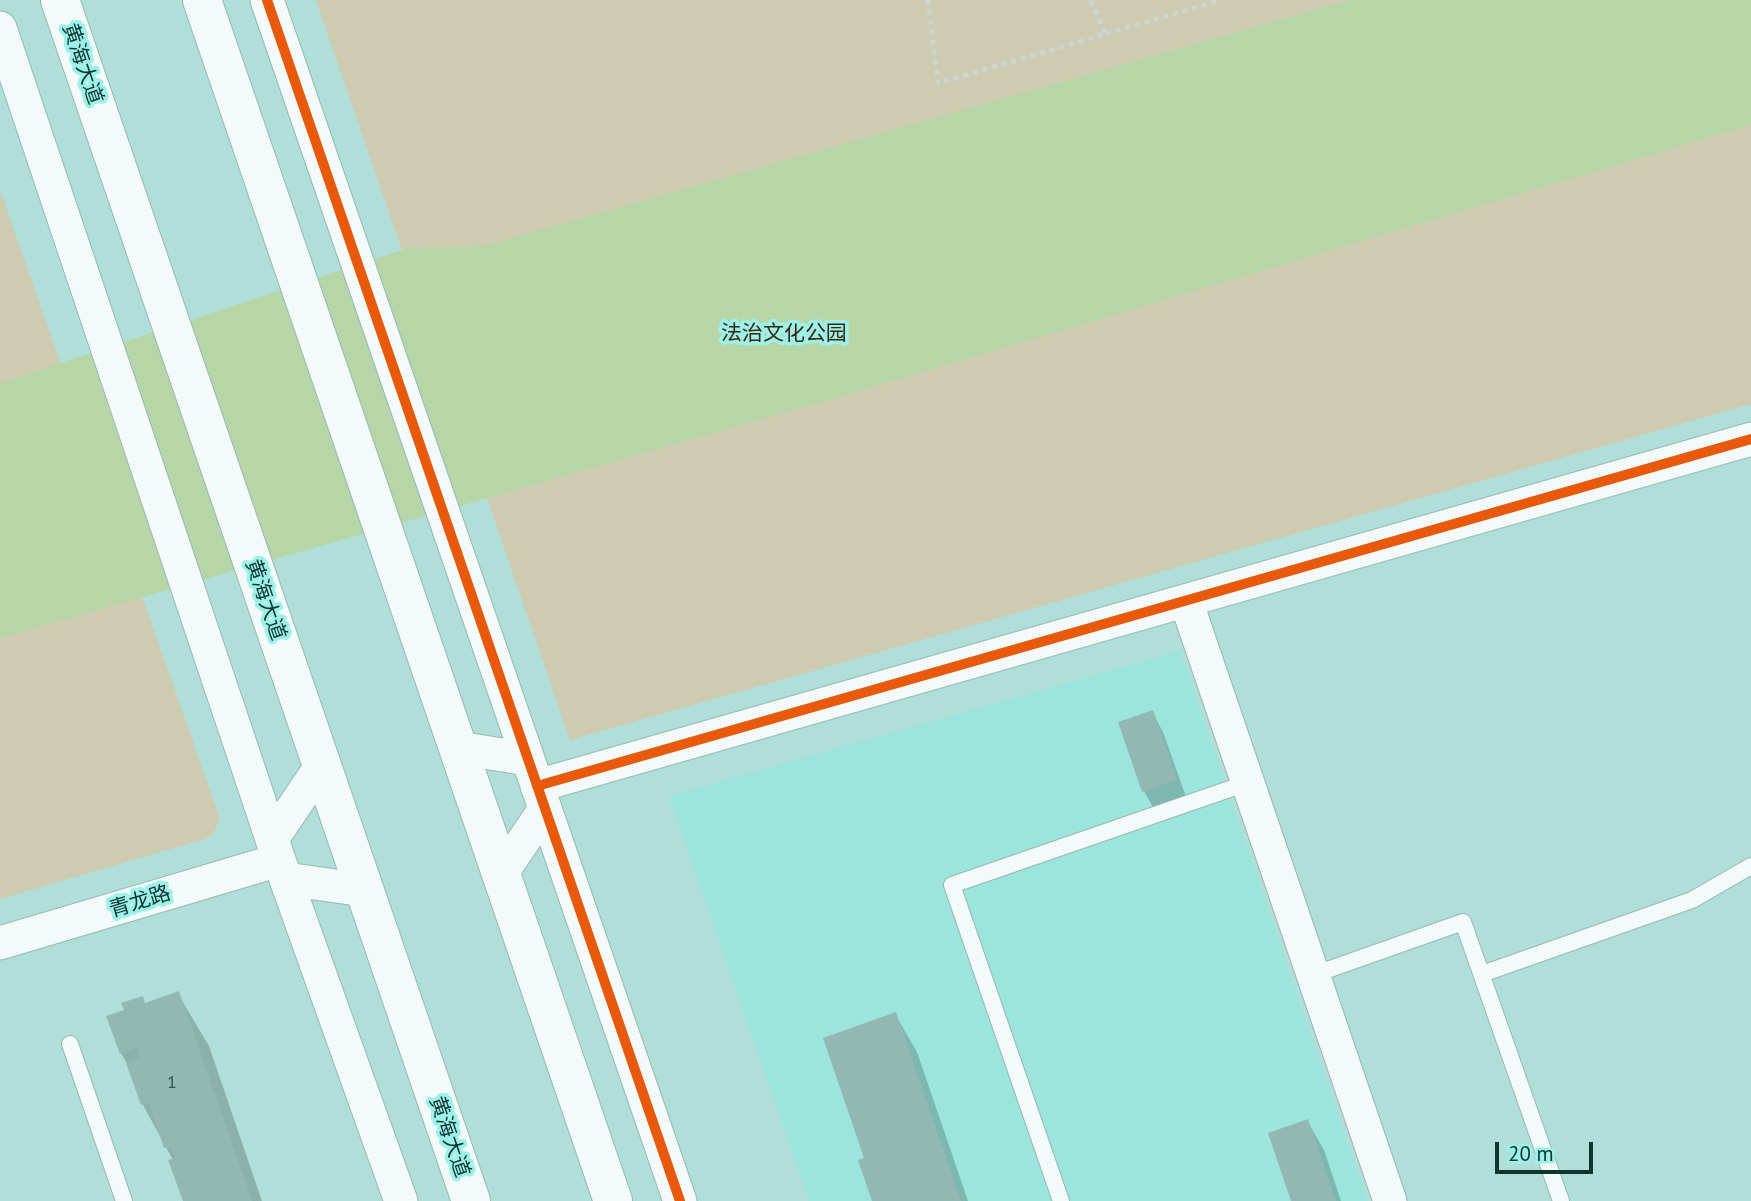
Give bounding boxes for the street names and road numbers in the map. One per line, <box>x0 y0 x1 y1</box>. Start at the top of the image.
street label: 黄海大道 <box>56 20 108 108</box>
street label: 黄海大道 <box>239 556 291 644</box>
street label: 青龙路 <box>106 881 174 923</box>
street label: 黄海大道 <box>423 1093 475 1181</box>

